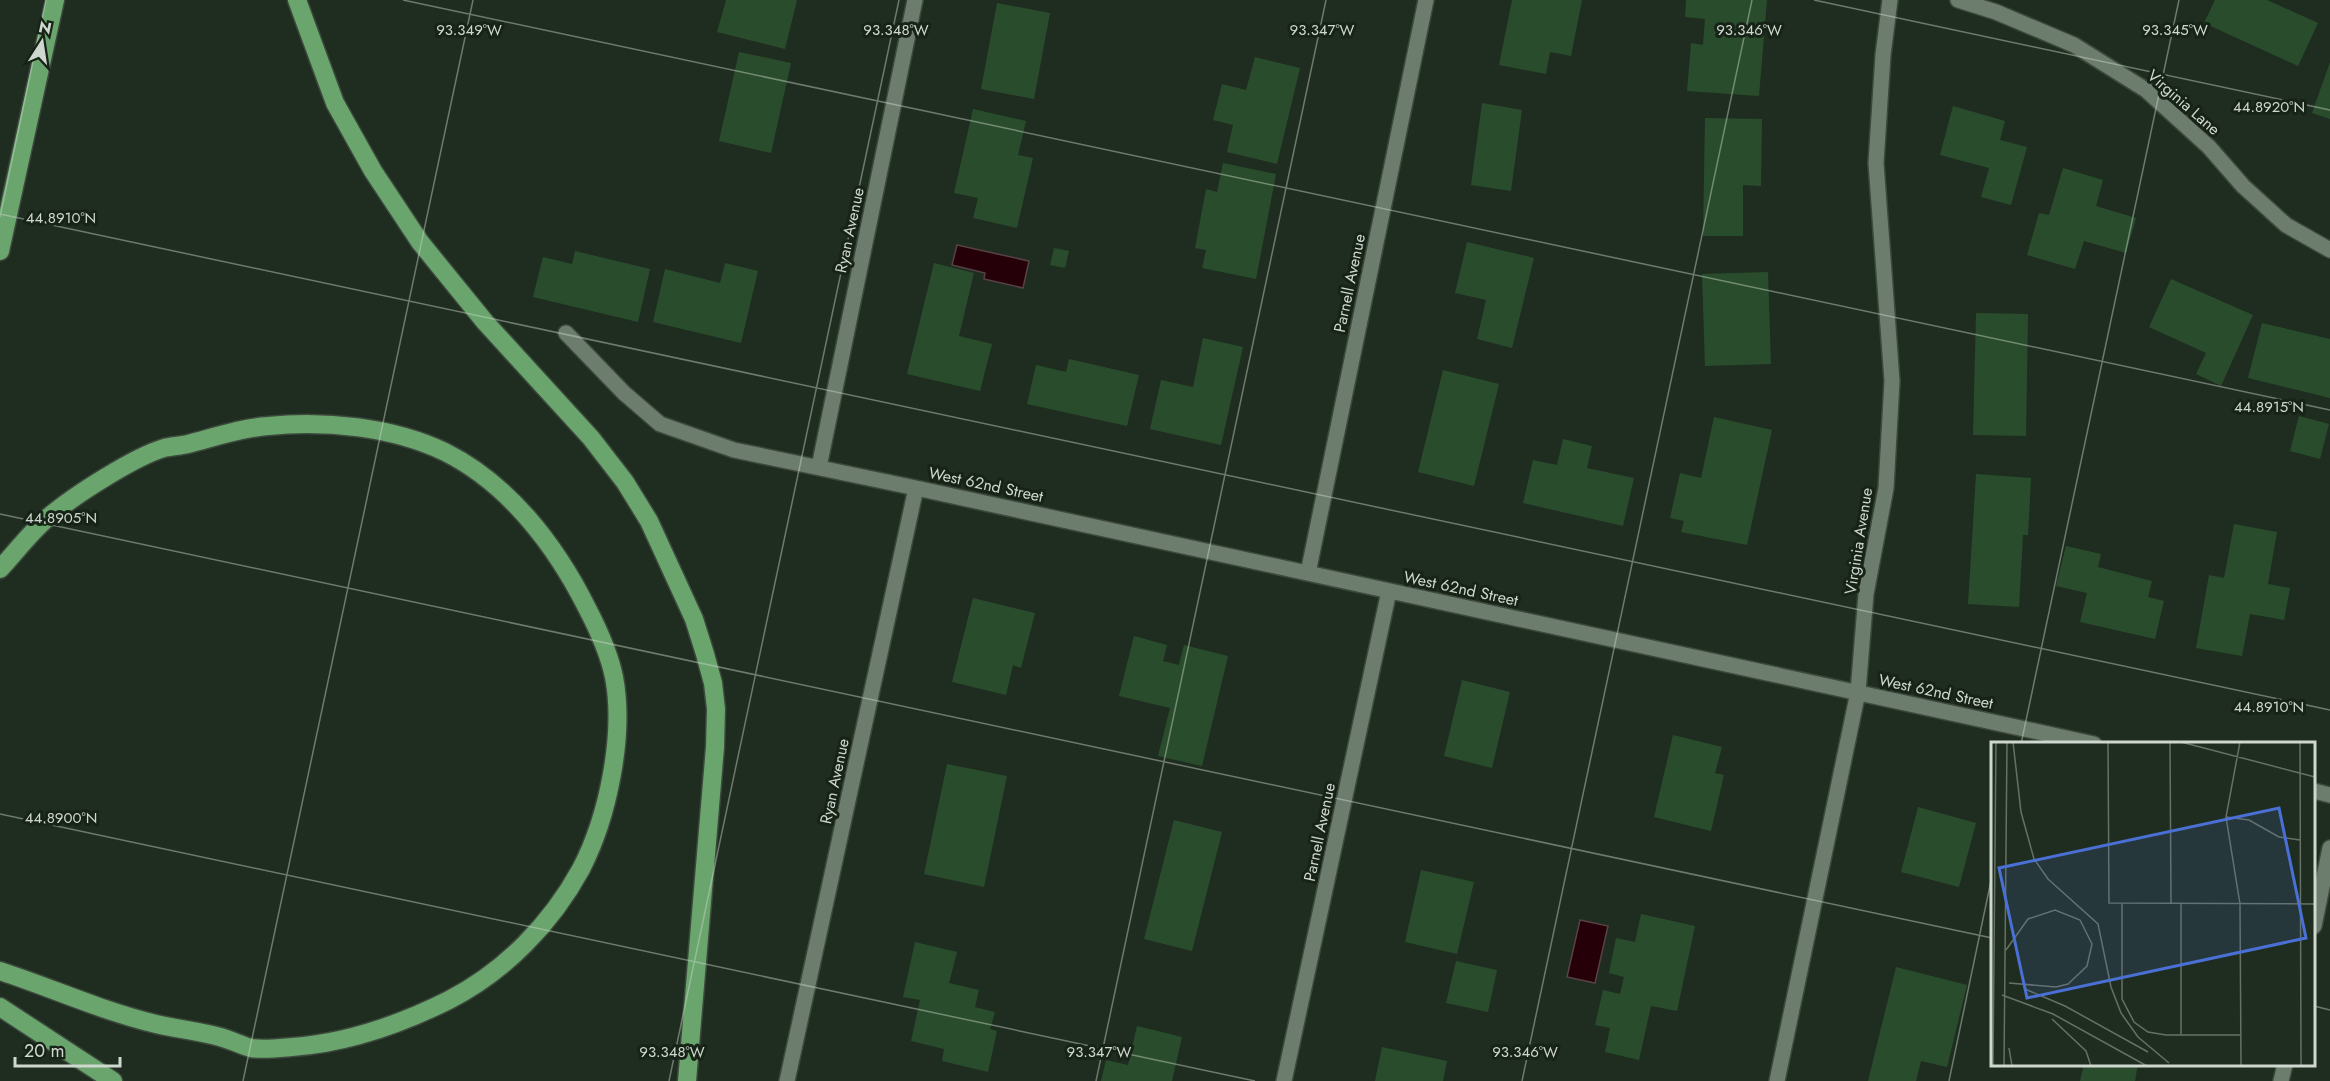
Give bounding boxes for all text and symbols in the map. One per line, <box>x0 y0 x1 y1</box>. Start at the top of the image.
north arrow <box>12 12 72 72</box>
text: N <box>36 15 54 40</box>
text: 93.349°W <box>436 19 502 41</box>
text: 93.348°W <box>863 19 929 41</box>
text: 93.347°W <box>1290 19 1355 41</box>
text: 93.346°W <box>1716 19 1782 41</box>
text: 93.345°W <box>2142 19 2208 41</box>
street label: Virginia Lane <box>2142 64 2225 141</box>
text: 44.8920°N <box>2233 96 2305 118</box>
street label: Ryan Avenue <box>829 185 870 275</box>
text: 44.8910°N <box>26 207 96 229</box>
street label: Parnell Avenue <box>1328 232 1371 334</box>
text: 44.8915°N <box>2234 396 2304 418</box>
street label: West 62nd Street <box>926 461 1046 508</box>
street label: Virginia Avenue <box>1839 486 1878 596</box>
text: 44.8905°N <box>25 507 97 529</box>
street label: West 62nd Street <box>1401 565 1521 612</box>
street label: West 62nd Street <box>1876 668 1996 715</box>
text: 44.8910°N <box>2234 696 2304 718</box>
street label: Ryan Avenue <box>814 736 855 826</box>
inset map <box>1991 742 2315 1066</box>
street label: Parnell Avenue <box>1298 781 1341 883</box>
text: 44.8900°N <box>25 807 97 829</box>
scale bar <box>15 1030 120 1068</box>
text: 20 m <box>24 1038 64 1064</box>
text: 93.348°W <box>639 1041 705 1063</box>
text: 93.347°W <box>1067 1041 1132 1063</box>
text: 93.346°W <box>1492 1041 1558 1063</box>

